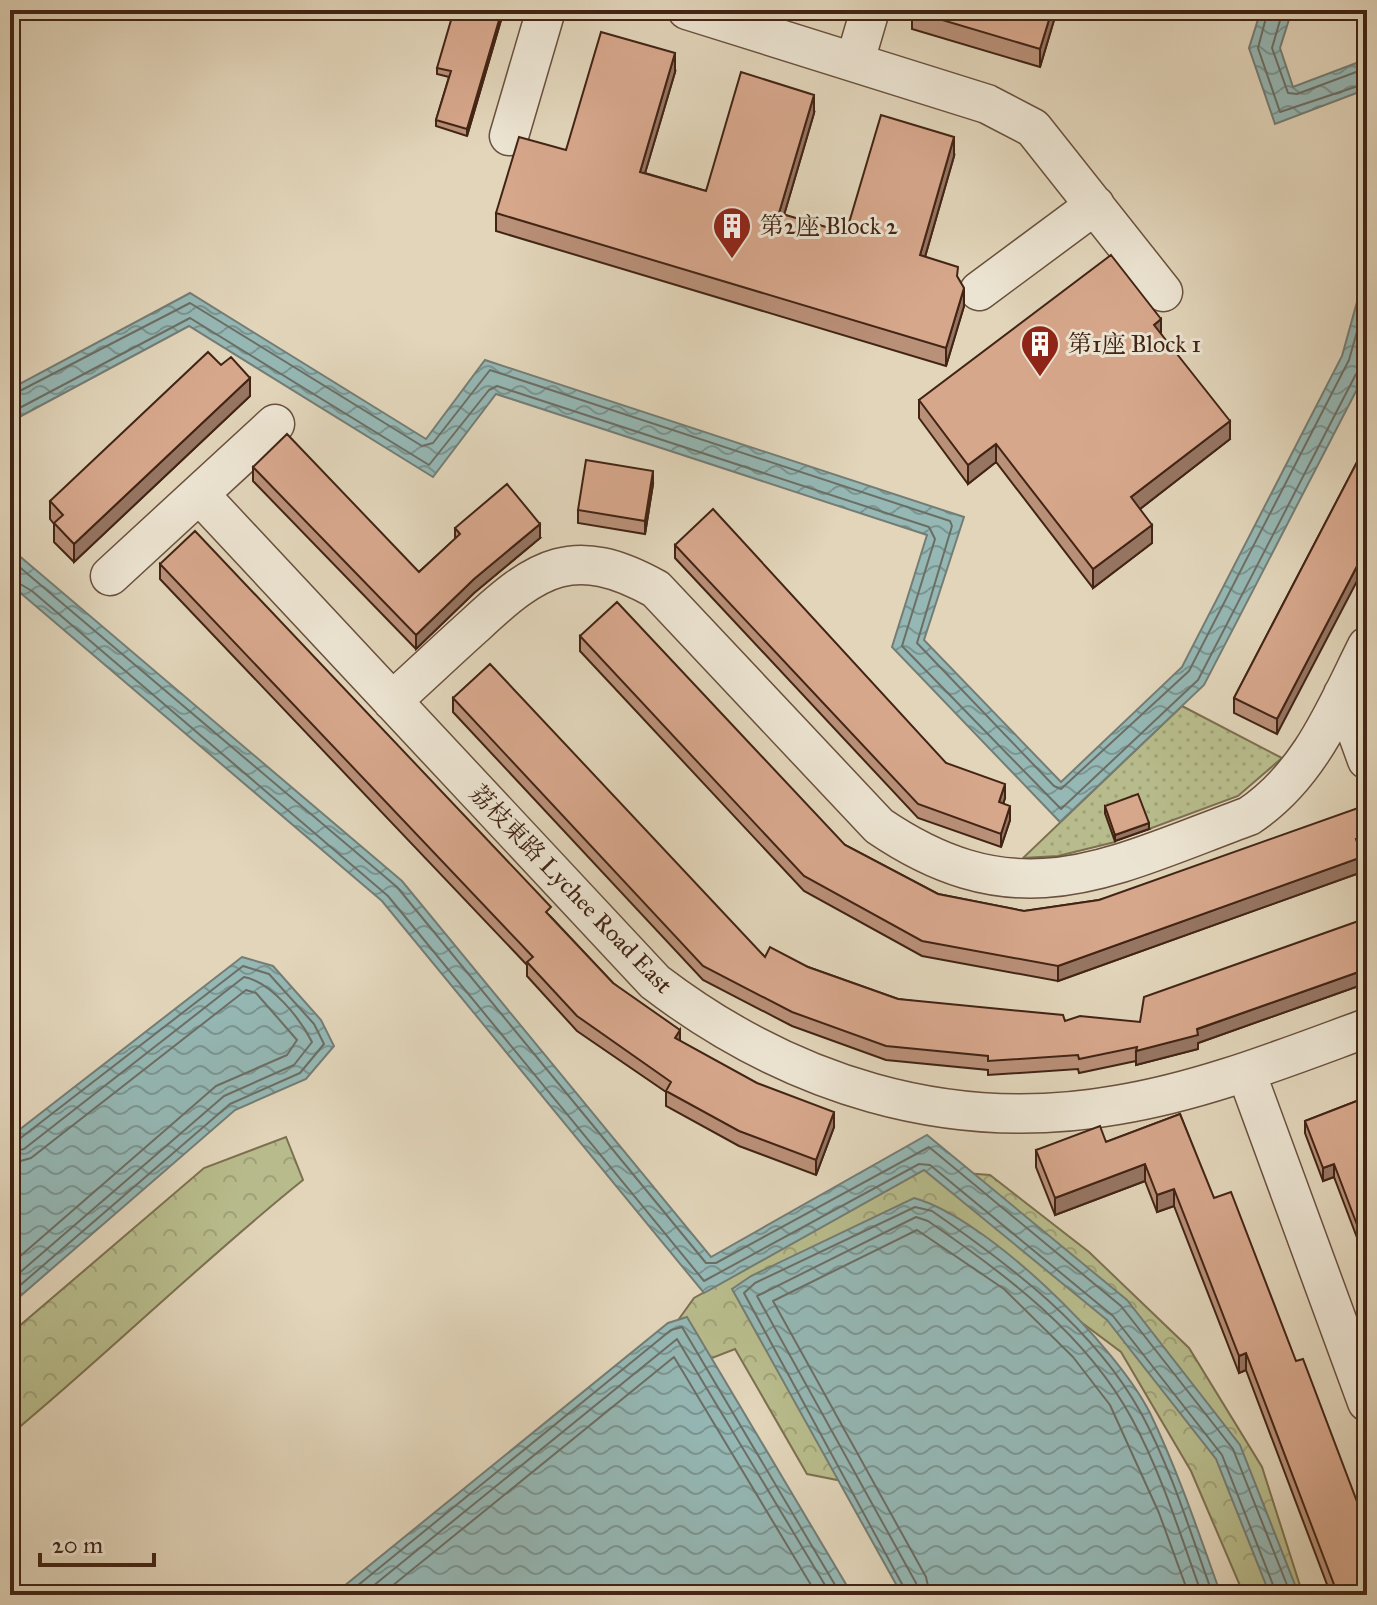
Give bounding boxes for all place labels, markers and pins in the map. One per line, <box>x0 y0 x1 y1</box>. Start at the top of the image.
building icon: 第2座 Block 2 <box>711 205 753 260</box>
place label: 第2座 Block 2 <box>760 211 898 241</box>
building icon: 第1座 Block 1 <box>1019 323 1061 378</box>
place label: 第1座 Block 1 <box>1068 329 1201 359</box>

